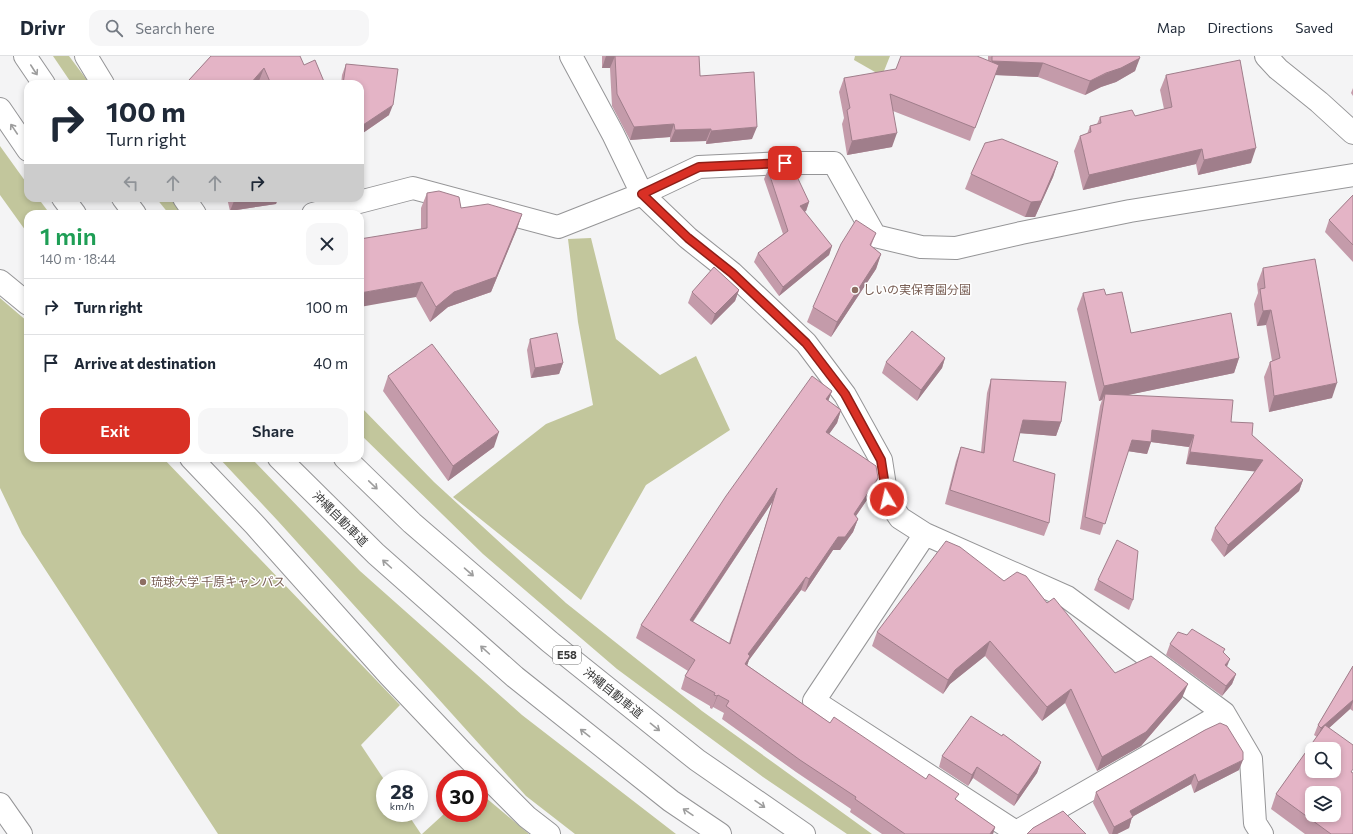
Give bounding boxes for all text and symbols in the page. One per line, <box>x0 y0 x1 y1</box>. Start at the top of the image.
search box <box>89 10 369 46</box>
text: Drivr <box>20 16 65 39</box>
icon: search <box>103 17 125 39</box>
text: Search here <box>135 19 215 37</box>
text: Map <box>1157 19 1186 36</box>
text: Directions <box>1208 19 1273 36</box>
text: Saved <box>1295 19 1333 36</box>
one-way arrow <box>30 64 38 75</box>
text: 100 m <box>106 94 186 128</box>
icon: right <box>40 96 92 148</box>
one-way arrow <box>10 124 18 135</box>
text: Turn right <box>106 128 186 150</box>
pin <box>768 146 802 180</box>
icon: arrive <box>774 152 796 174</box>
icon: left <box>120 172 142 194</box>
icon: ahead <box>162 172 184 194</box>
icon: ahead <box>204 172 226 194</box>
icon: right <box>246 172 268 194</box>
text: 1 min <box>40 221 97 250</box>
button: close <box>306 223 348 265</box>
text: 140 m · 18:44 <box>40 251 116 267</box>
place label: しいの実保育園分園 <box>863 282 971 296</box>
marker: しいの実保育園分園 <box>850 285 860 295</box>
icon: right <box>40 296 62 318</box>
text: Turn right <box>74 298 143 316</box>
text: 100 m <box>306 298 348 316</box>
icon: arrive <box>40 352 62 374</box>
text: Arrive at destination <box>74 354 216 372</box>
text: 40 m <box>313 354 348 372</box>
button: Exit <box>40 408 190 454</box>
button: Share <box>198 408 348 454</box>
position arrow <box>866 478 908 520</box>
one-way arrow <box>368 480 378 490</box>
street label: 沖縄自動車道 <box>310 488 371 549</box>
one-way arrow <box>383 560 393 569</box>
one-way arrow <box>464 568 474 577</box>
place label: 琉球大学 千原キャンパス <box>151 574 285 588</box>
marker: 琉球大学 千原キャンパス <box>138 577 148 587</box>
one-way arrow <box>479 646 490 655</box>
road number: E58 <box>553 646 581 664</box>
street label: 沖縄自動車道 <box>581 664 646 720</box>
one-way arrow <box>650 722 661 731</box>
one-way arrow <box>580 728 591 737</box>
map controls <box>1305 742 1341 822</box>
button: search <box>1305 742 1341 778</box>
speed limit sign: 30 <box>436 770 488 822</box>
text: 28 <box>390 779 414 803</box>
button: layers <box>1305 786 1341 822</box>
text: km/h <box>390 800 414 812</box>
one-way arrow <box>754 800 765 808</box>
one-way arrow <box>683 808 694 816</box>

